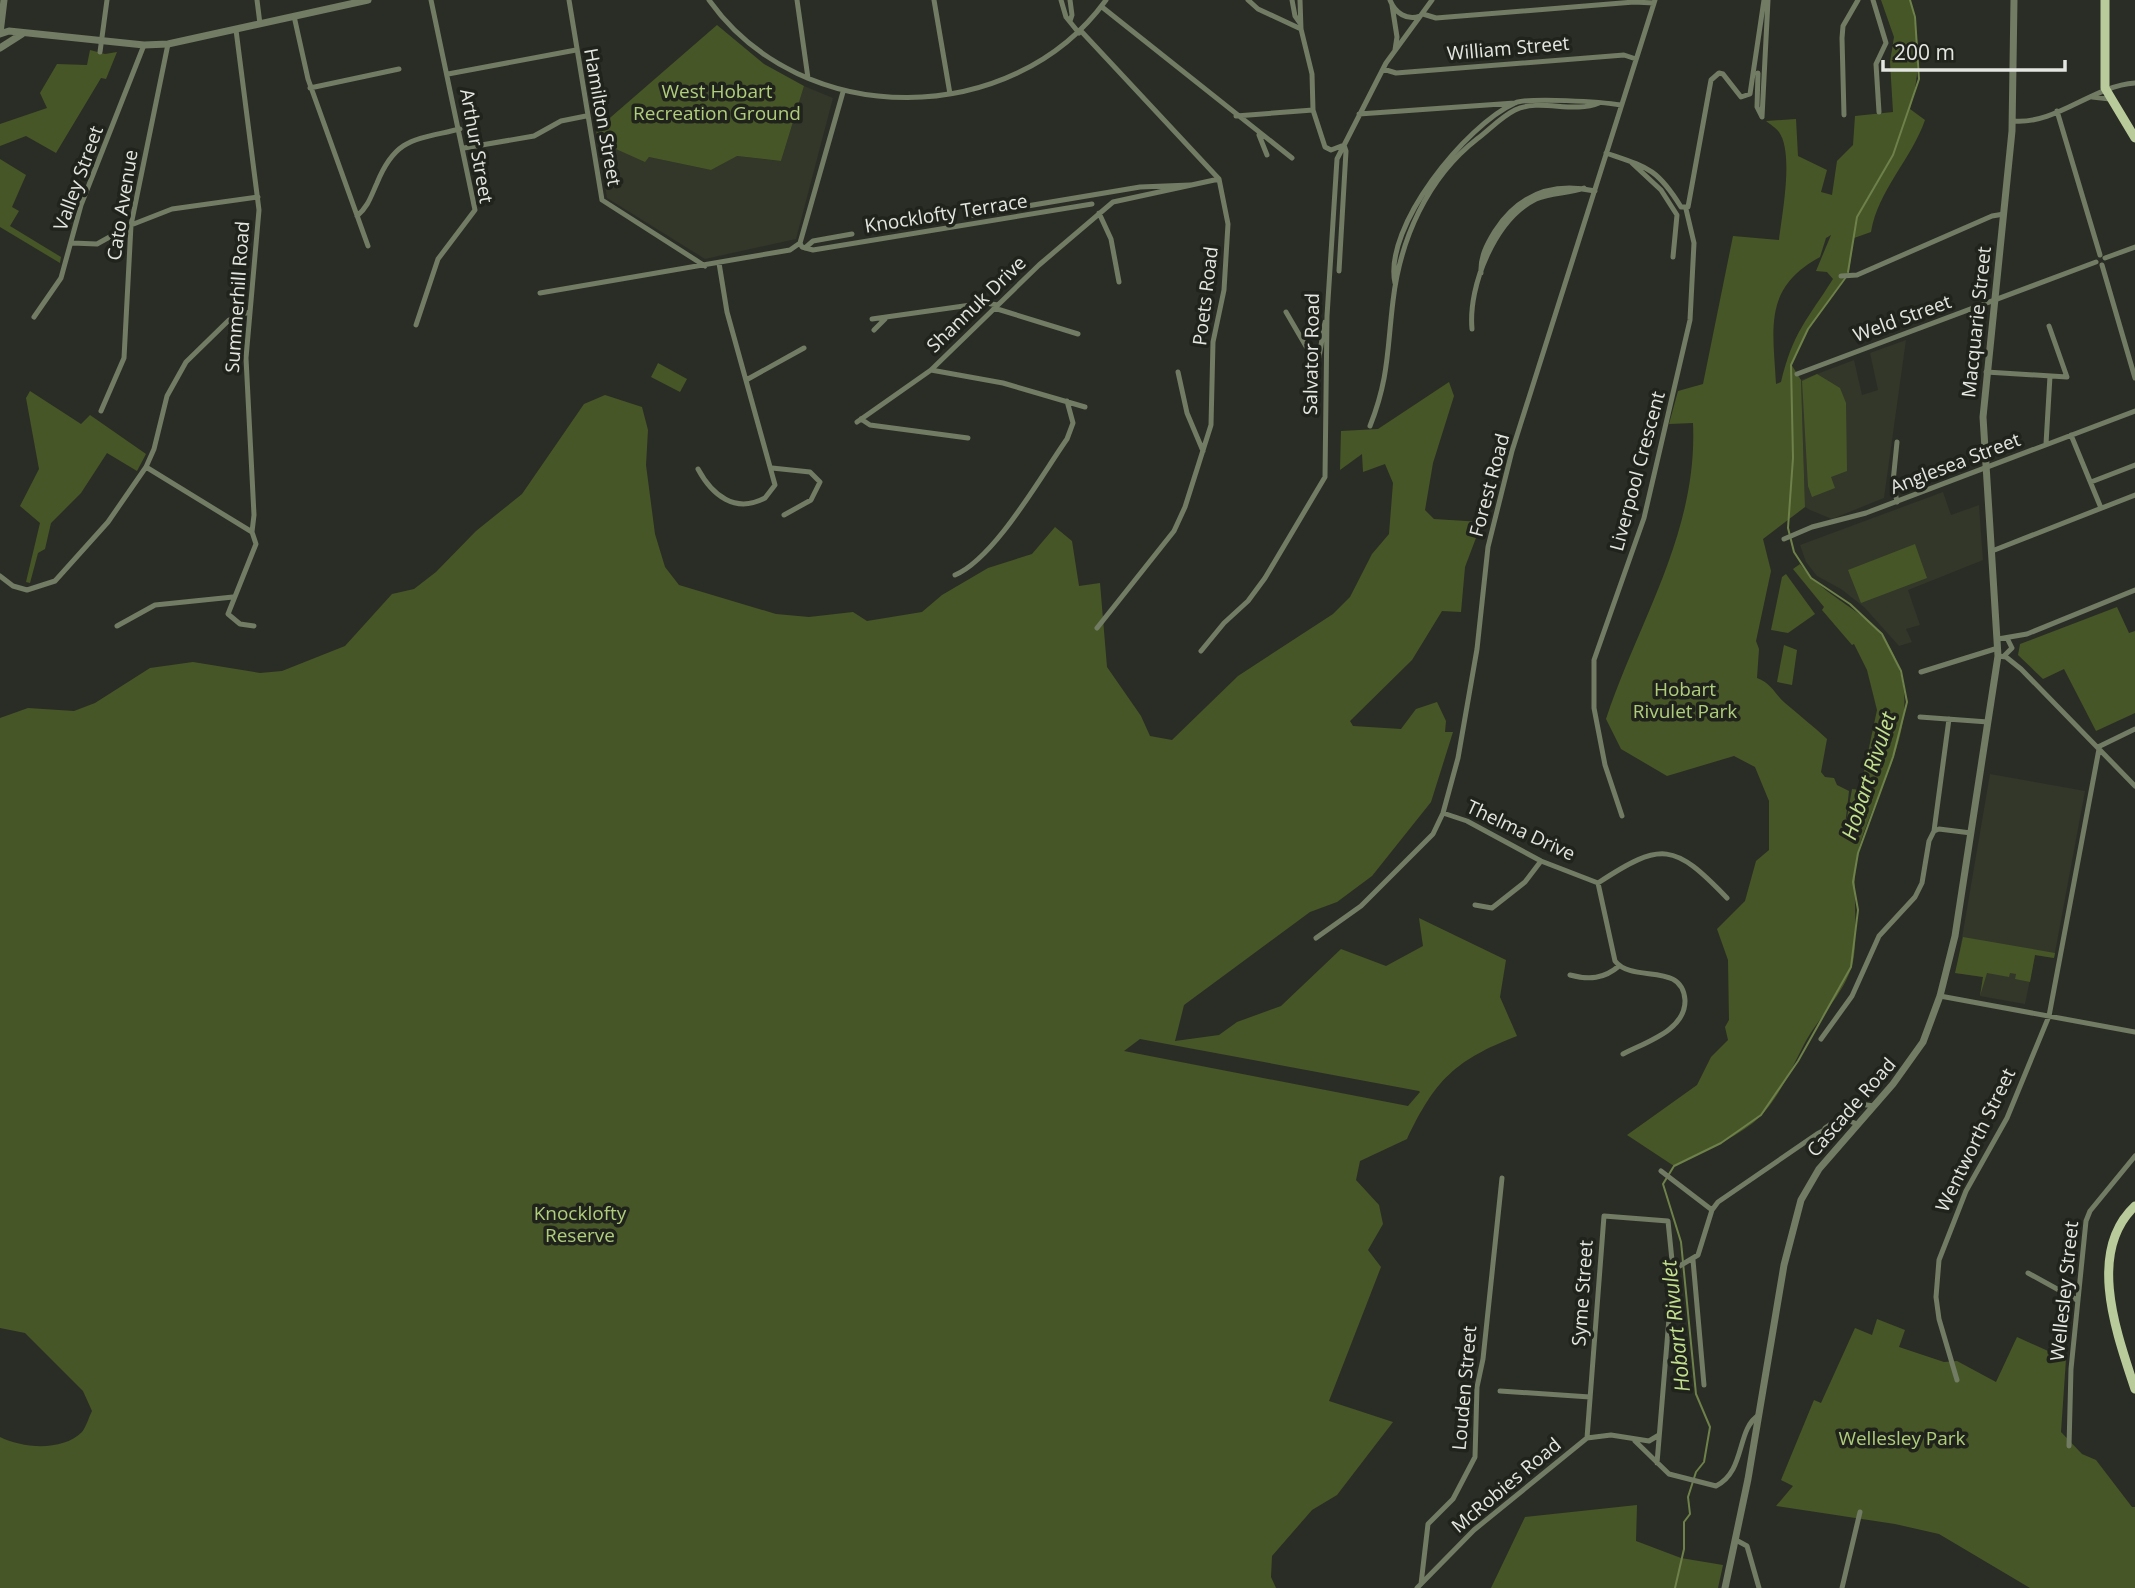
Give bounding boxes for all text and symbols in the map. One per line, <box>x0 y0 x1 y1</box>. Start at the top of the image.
scale bar <box>1883 28 2065 72</box>
street label: William Street <box>1446 30 1571 66</box>
text: 200 m <box>1894 38 1955 66</box>
street label: Hamilton Street <box>578 46 628 188</box>
park label: West Hobart Recreation Ground <box>633 78 801 126</box>
street label: Arthur Street <box>454 87 500 205</box>
street label: Valley Street <box>47 122 109 234</box>
street label: Cato Avenue <box>100 148 144 262</box>
street label: Knocklofty Terrace <box>863 187 1029 239</box>
street label: Summerhill Road <box>219 220 255 374</box>
street label: Poets Road <box>1186 245 1224 347</box>
street label: Macquarie Street <box>1955 245 1997 399</box>
street label: Shannuk Drive <box>921 250 1031 358</box>
street label: Weld Street <box>1849 288 1955 348</box>
street label: Salvator Road <box>1297 293 1325 415</box>
street label: Liverpool Crescent <box>1603 388 1671 554</box>
street label: Anglesea Street <box>1886 426 2024 500</box>
street label: Forest Road <box>1463 431 1515 539</box>
park label: Hobart Rivulet Park <box>1633 676 1737 724</box>
water label: Hobart Rivulet <box>1834 707 1902 843</box>
street label: Thelma Drive <box>1462 793 1580 867</box>
street label: Cascade Road <box>1801 1052 1901 1162</box>
street label: Wentworth Street <box>1929 1064 2021 1216</box>
park label: Knocklofty Reserve <box>534 1200 627 1248</box>
street label: Wellesley Street <box>2044 1220 2084 1362</box>
street label: Syme Street <box>1565 1239 1599 1347</box>
water label: Hobart Rivulet <box>1654 1258 1696 1393</box>
street label: Louden Street <box>1446 1324 1482 1451</box>
park label: Wellesley Park <box>1838 1425 1966 1451</box>
street label: McRobies Road <box>1446 1431 1566 1539</box>

